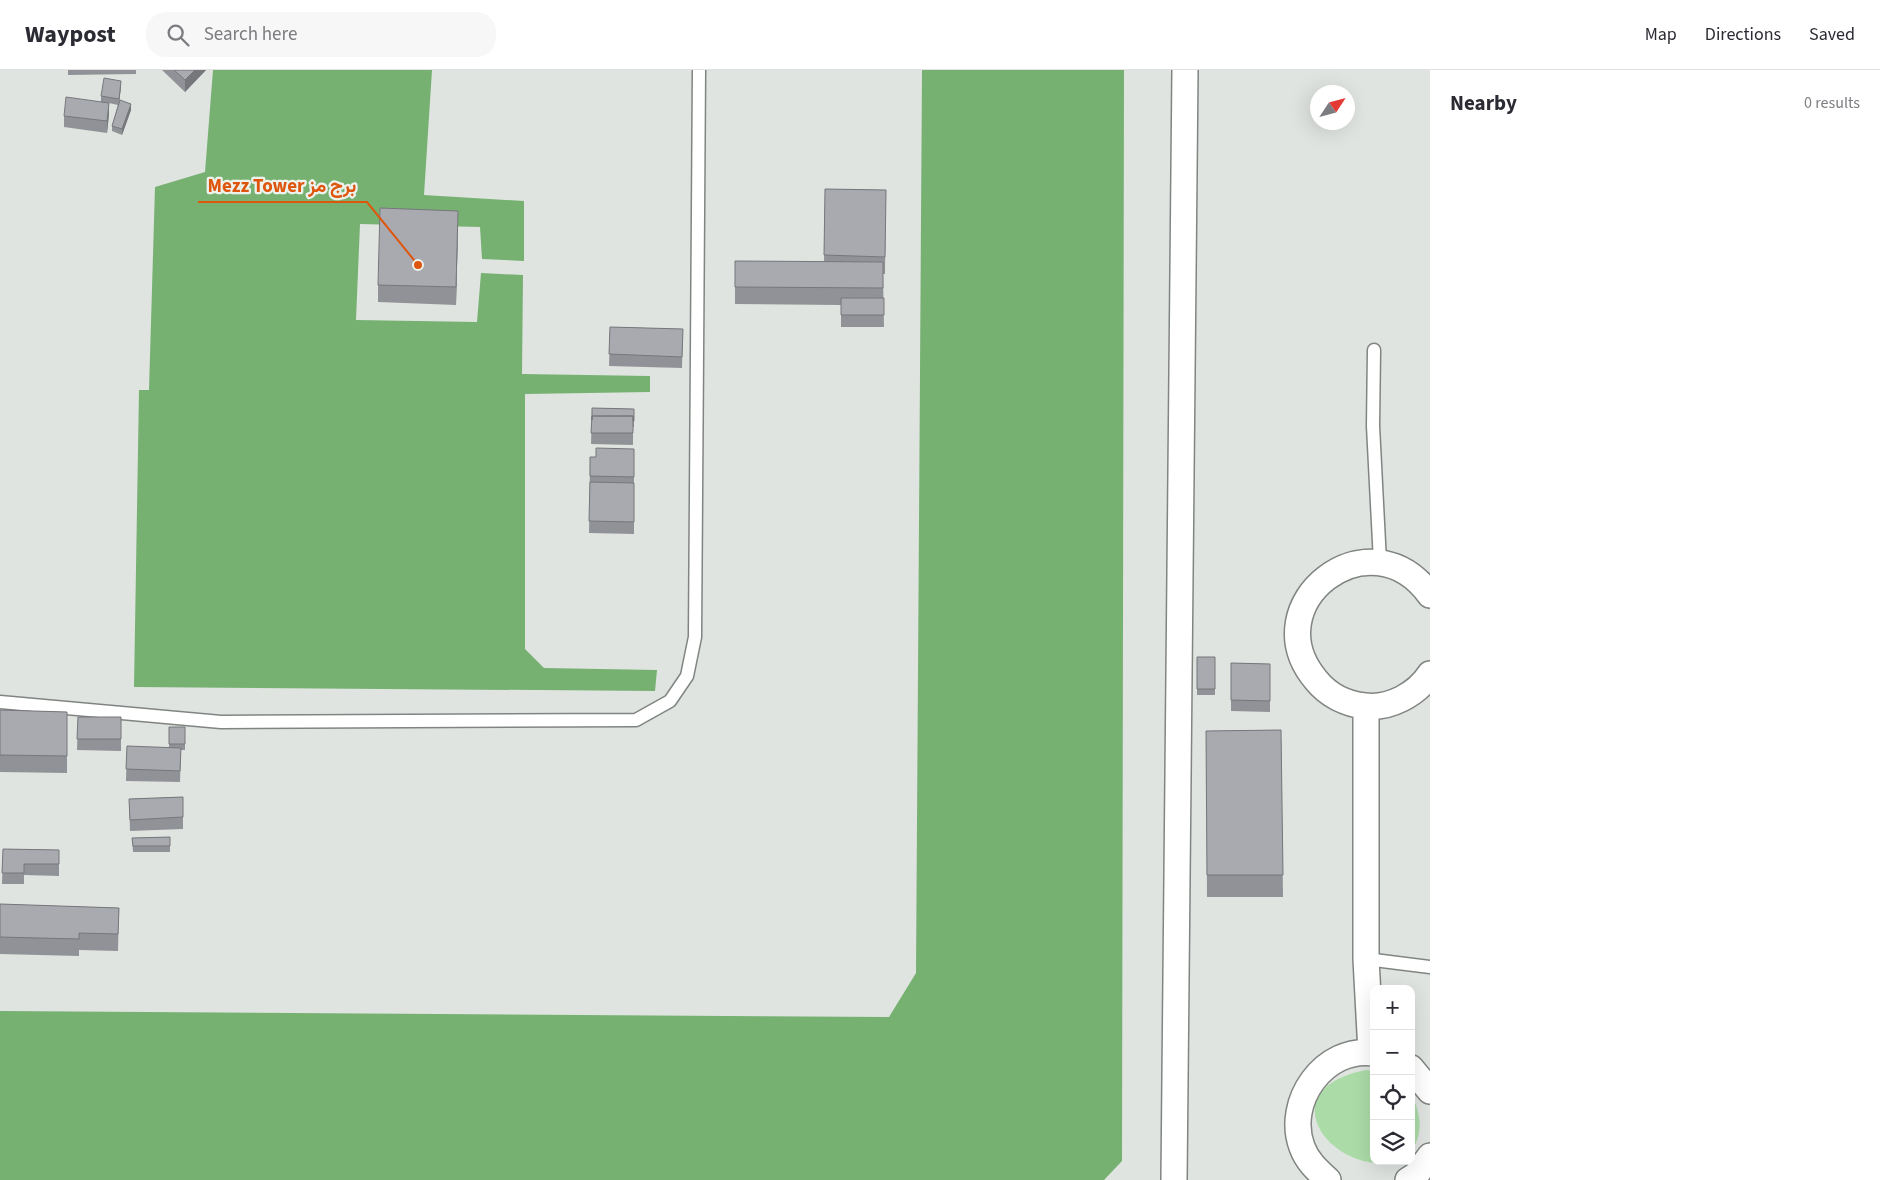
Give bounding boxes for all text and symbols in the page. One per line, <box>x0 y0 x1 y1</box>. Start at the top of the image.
search box <box>146 12 496 57</box>
text: Waypost <box>25 17 116 52</box>
icon: search <box>164 21 192 49</box>
text: Search here <box>204 21 297 48</box>
text: Map <box>1645 22 1677 47</box>
text: Directions <box>1705 22 1781 47</box>
text: Saved <box>1809 22 1855 47</box>
north arrow <box>1310 85 1355 130</box>
text: Nearby <box>1450 88 1517 118</box>
text: 0 results <box>1804 92 1860 114</box>
callout: Mezz Tower برج مز <box>198 168 367 202</box>
text: Mezz Tower برج مز <box>208 173 356 200</box>
map controls <box>1370 985 1415 1165</box>
button: + <box>1370 985 1415 1030</box>
button: − <box>1370 1030 1415 1075</box>
button: locate <box>1370 1075 1415 1120</box>
button: layers <box>1370 1120 1415 1165</box>

